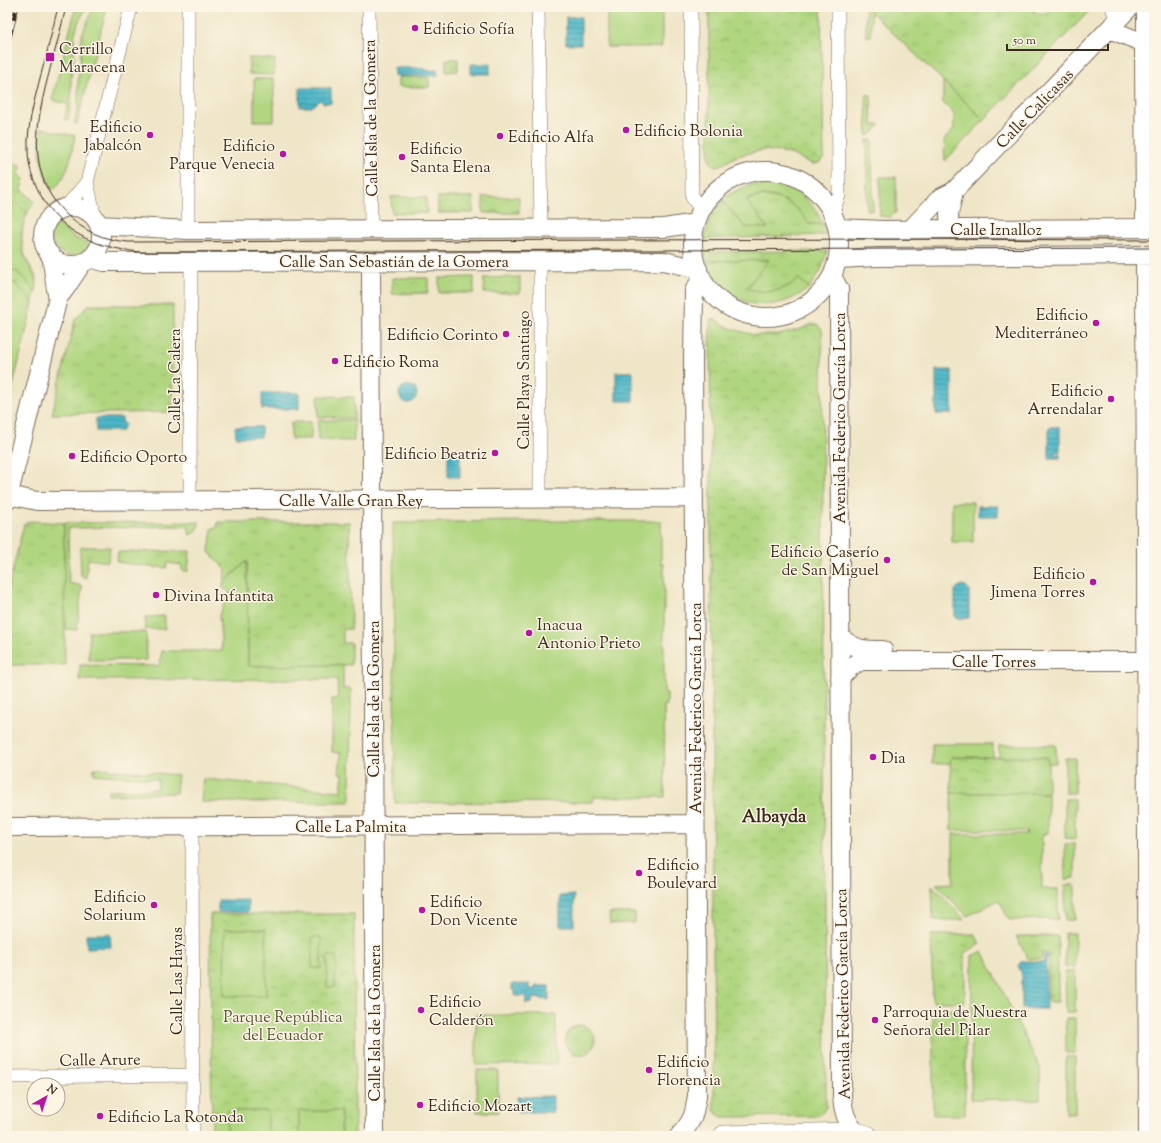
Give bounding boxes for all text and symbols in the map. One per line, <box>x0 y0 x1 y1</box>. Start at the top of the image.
place label: Edificio Sofía <box>423 19 515 42</box>
marker: Edificio Sofía <box>410 23 420 33</box>
scale bar <box>1007 26 1108 52</box>
text: 50 m <box>1012 32 1036 50</box>
place label: Cerrillo Maracena <box>59 39 126 80</box>
street label: Calle Isla de la Gomera <box>360 39 385 197</box>
marker: Cerrillo Maracena <box>44 51 56 63</box>
street label: Calle Calicasas <box>992 65 1080 155</box>
place label: Edificio Jabalcón <box>83 117 143 158</box>
place label: Edificio Bolonia <box>634 121 744 144</box>
marker: Edificio Bolonia <box>621 125 631 135</box>
place label: Edificio Alfa <box>508 127 595 150</box>
marker: Edificio Jabalcón <box>145 130 155 140</box>
marker: Edificio Alfa <box>495 131 505 141</box>
place label: Edificio Parque Venecia <box>169 136 276 177</box>
place label: Edificio Santa Elena <box>410 139 491 180</box>
marker: Edificio Parque Venecia <box>278 149 288 159</box>
marker: Edificio Santa Elena <box>397 152 407 162</box>
street label: Calle Iznalloz <box>950 220 1042 243</box>
street label: Calle San Sebastián de la Gomera <box>279 252 509 275</box>
place label: Edificio Mediterráneo <box>995 305 1088 346</box>
street label: Calle Playa Santiago <box>514 310 537 449</box>
street label: Avenida Federico García Lorca <box>830 312 853 524</box>
marker: Edificio Mediterráneo <box>1091 318 1101 328</box>
place label: Edificio Corinto <box>387 325 498 348</box>
street label: Calle La Calera <box>165 328 188 434</box>
marker: Edificio Corinto <box>501 329 511 339</box>
place label: Edificio Roma <box>343 352 440 375</box>
marker: Edificio Roma <box>330 356 340 366</box>
place label: Edificio Arrendalar <box>1028 381 1103 422</box>
marker: Edificio Arrendalar <box>1106 394 1116 404</box>
place label: Edificio Beatriz <box>384 444 487 467</box>
place label: Edificio Oporto <box>80 447 188 470</box>
marker: Edificio Beatriz <box>490 448 500 458</box>
marker: Edificio Oporto <box>67 451 77 461</box>
street label: Calle Valle Gran Rey <box>279 491 423 514</box>
place label: Edificio Caserío de San Miguel <box>770 542 880 583</box>
marker: Edificio Caserío de San Miguel <box>882 555 892 565</box>
place label: Edificio Jimena Torres <box>990 564 1085 605</box>
marker: Edificio Jimena Torres <box>1088 577 1098 587</box>
place label: Divina Infantita <box>164 586 275 609</box>
marker: Divina Infantita <box>151 590 161 600</box>
street label: Avenida Federico García Lorca <box>686 602 709 814</box>
place label: Inacua Antonio Prieto <box>537 615 641 656</box>
street label: Calle Isla de la Gomera <box>364 620 387 778</box>
marker: Inacua Antonio Prieto <box>524 628 534 638</box>
street label: Calle Torres <box>952 652 1036 675</box>
place label: Dia <box>881 748 906 771</box>
marker: Dia <box>868 752 878 762</box>
district label: Albayda <box>742 805 807 831</box>
street label: Calle La Palmita <box>295 817 407 840</box>
place label: Edificio Boulevard <box>647 855 717 896</box>
marker: Edificio Boulevard <box>634 868 644 878</box>
place label: Edificio Solarium <box>83 887 146 928</box>
street label: Avenida Federico García Lorca <box>831 887 858 1100</box>
place label: Edificio Don Vicente <box>430 892 518 933</box>
marker: Edificio Solarium <box>149 900 159 910</box>
marker: Edificio Don Vicente <box>417 905 427 915</box>
street label: Calle Las Hayas <box>167 927 190 1035</box>
street label: Calle Isla de la Gomera <box>365 944 388 1102</box>
place label: Edificio Calderón <box>429 992 494 1033</box>
place label: Parroquia de Nuestra Señora del Pilar <box>883 1002 1028 1043</box>
marker: Edificio Calderón <box>416 1005 426 1015</box>
park label: Parque República del Ecuador <box>223 1007 343 1048</box>
marker: Parroquia de Nuestra Señora del Pilar <box>870 1015 880 1025</box>
street label: Calle Arure <box>59 1049 141 1074</box>
place label: Edificio Florencia <box>657 1052 721 1093</box>
marker: Edificio Florencia <box>644 1065 654 1075</box>
north arrow <box>26 1077 66 1117</box>
text: N <box>42 1080 60 1099</box>
place label: Edificio Mozart <box>428 1096 532 1119</box>
marker: Edificio Mozart <box>415 1100 425 1110</box>
place label: Edificio La Rotonda <box>108 1107 244 1130</box>
marker: Edificio La Rotonda <box>95 1111 105 1121</box>

